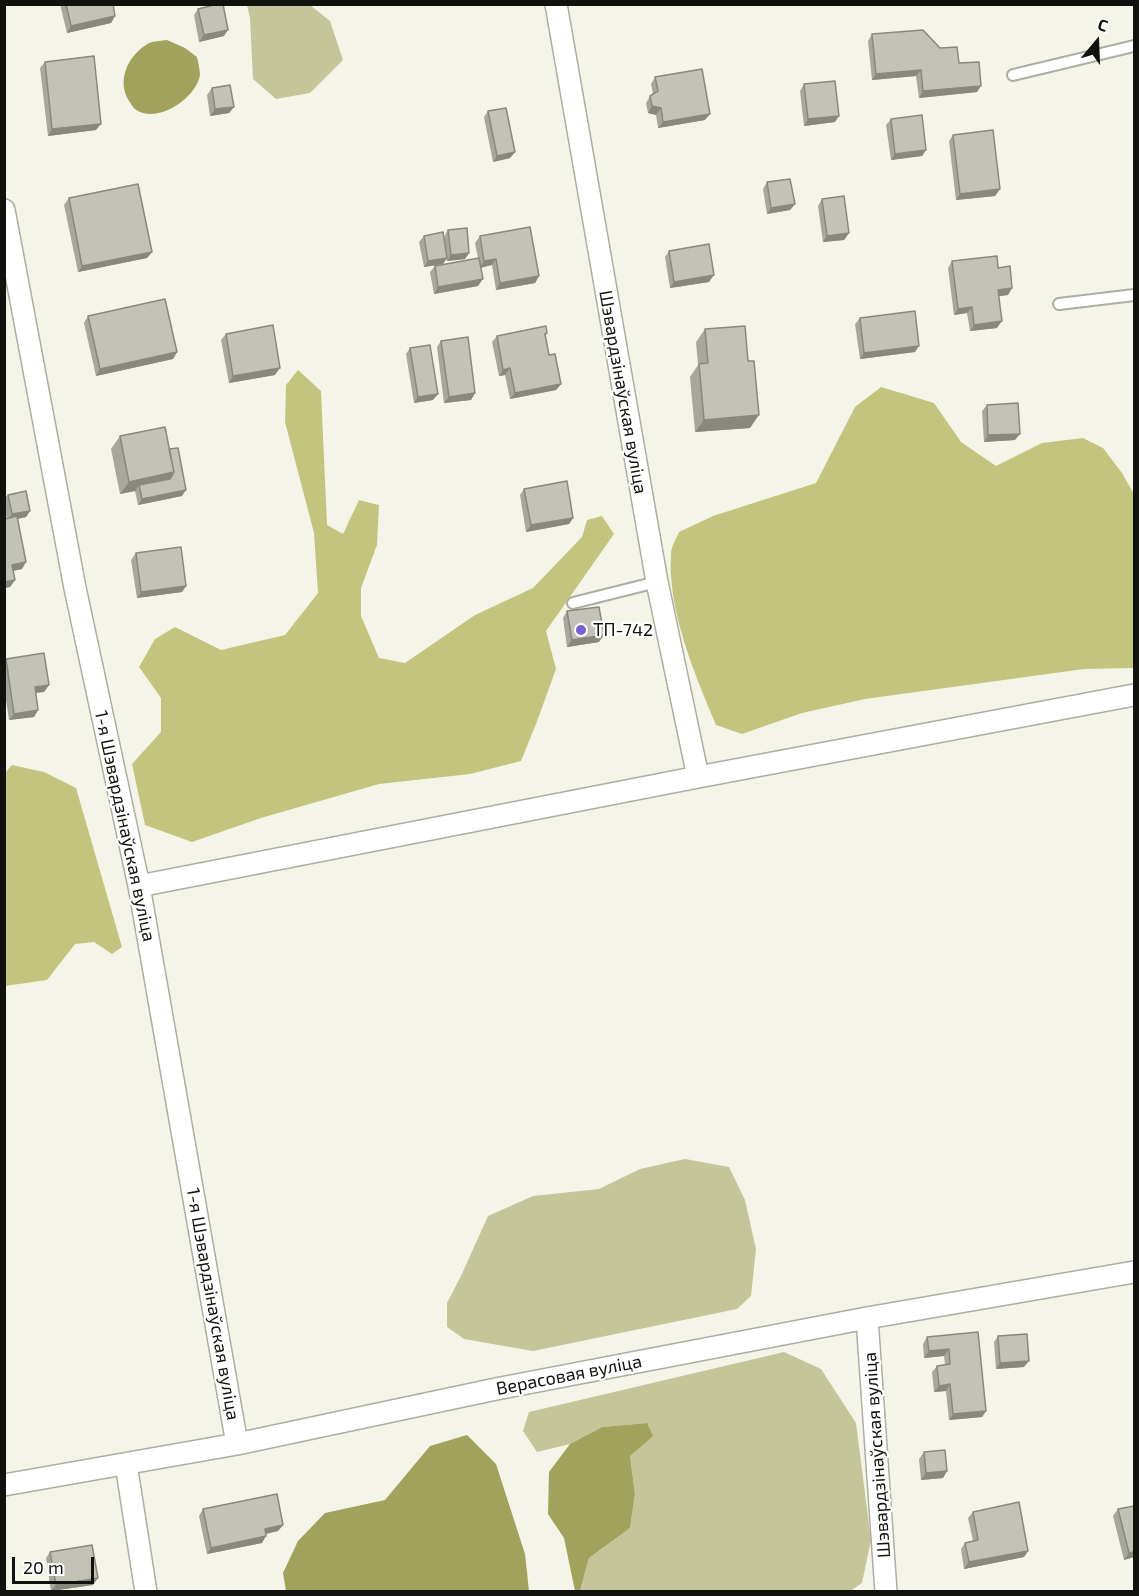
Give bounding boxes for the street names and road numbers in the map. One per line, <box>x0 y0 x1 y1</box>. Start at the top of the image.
street label: Шэвардзінаўская вуліца <box>594 288 652 496</box>
street label: 1-я Шэвардзінаўская вуліца <box>90 709 160 943</box>
street label: 1-я Шэвардзінаўская вуліца <box>182 1186 244 1422</box>
street label: Верасовая вуліца <box>494 1350 644 1400</box>
street label: Шэвардзінаўская вуліца <box>859 1351 895 1559</box>

